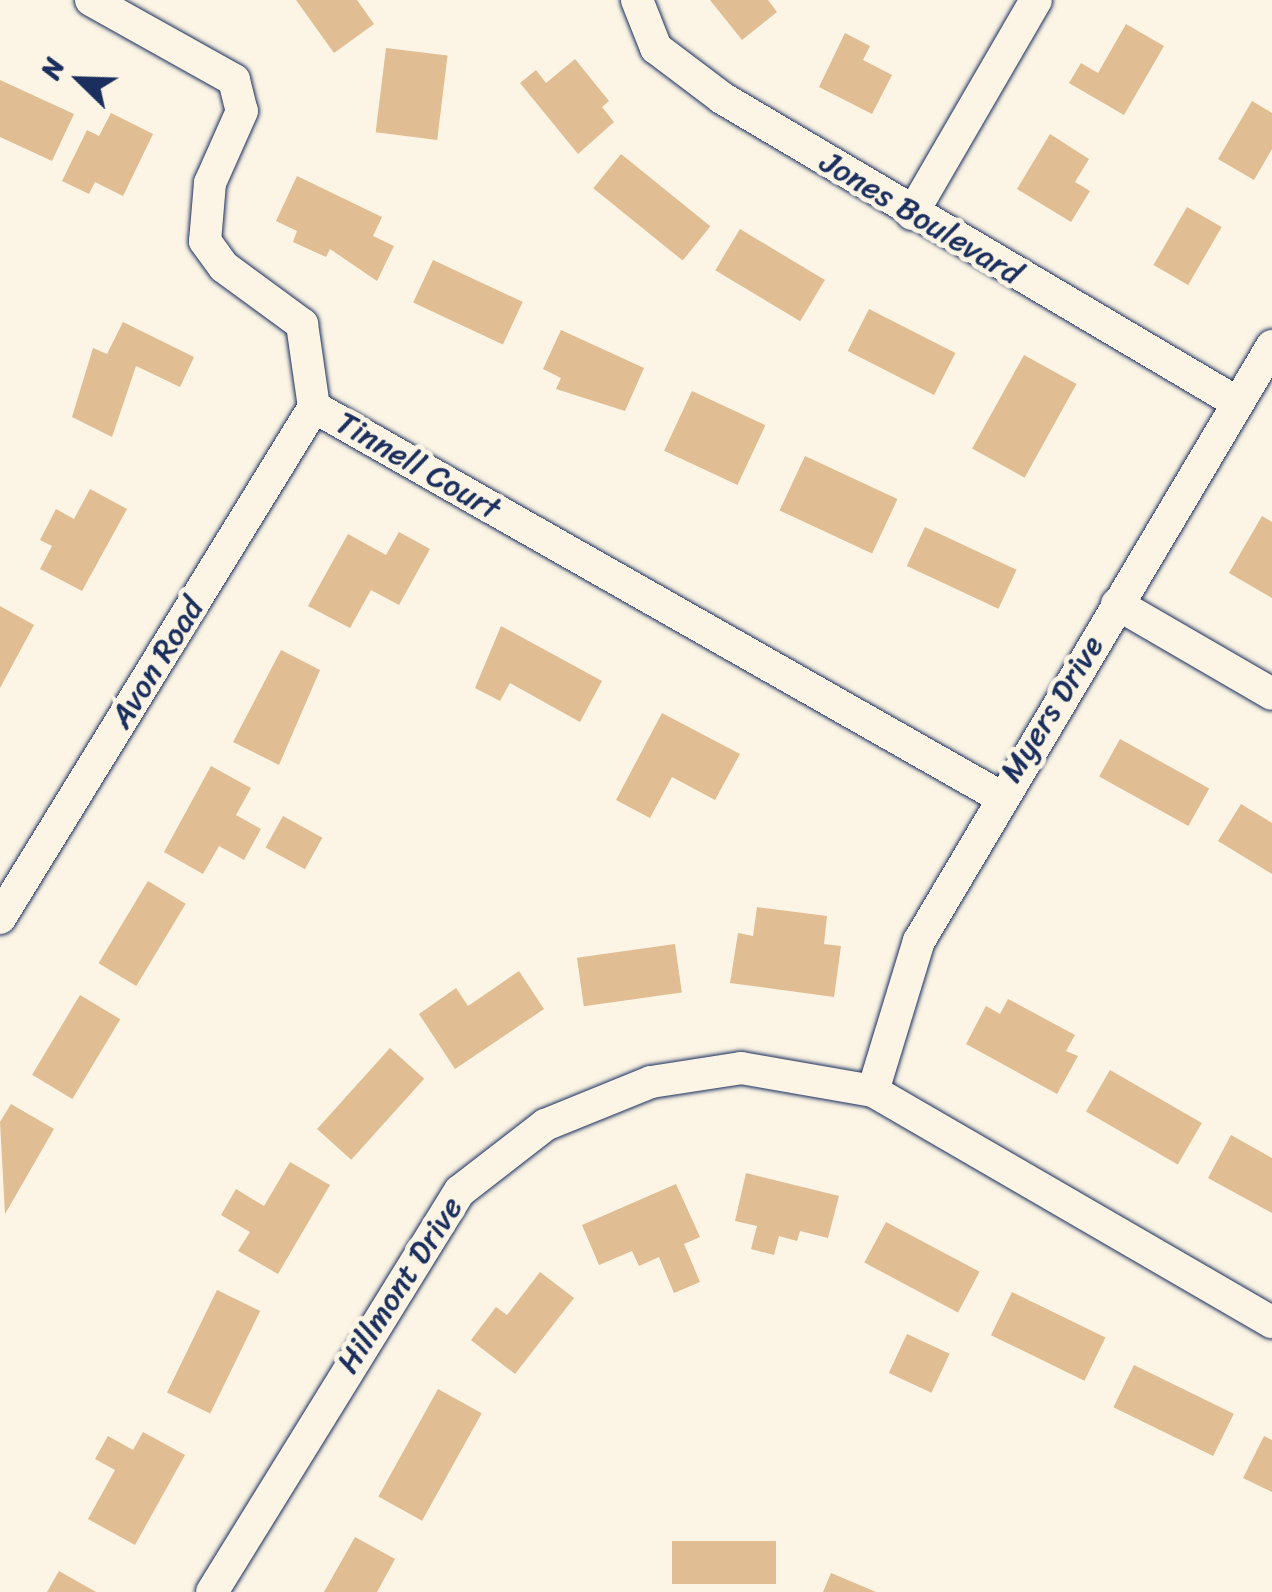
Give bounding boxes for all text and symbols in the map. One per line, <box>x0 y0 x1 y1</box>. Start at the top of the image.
north arrow <box>30 30 130 130</box>
text: N <box>26 50 78 87</box>
street label: Jones Boulevard <box>814 143 1028 293</box>
street label: Tinnell Court <box>328 403 508 529</box>
street label: Avon Road <box>102 591 212 735</box>
street label: Myers Drive <box>992 628 1112 790</box>
street label: Hillmont Drive <box>329 1190 471 1380</box>

